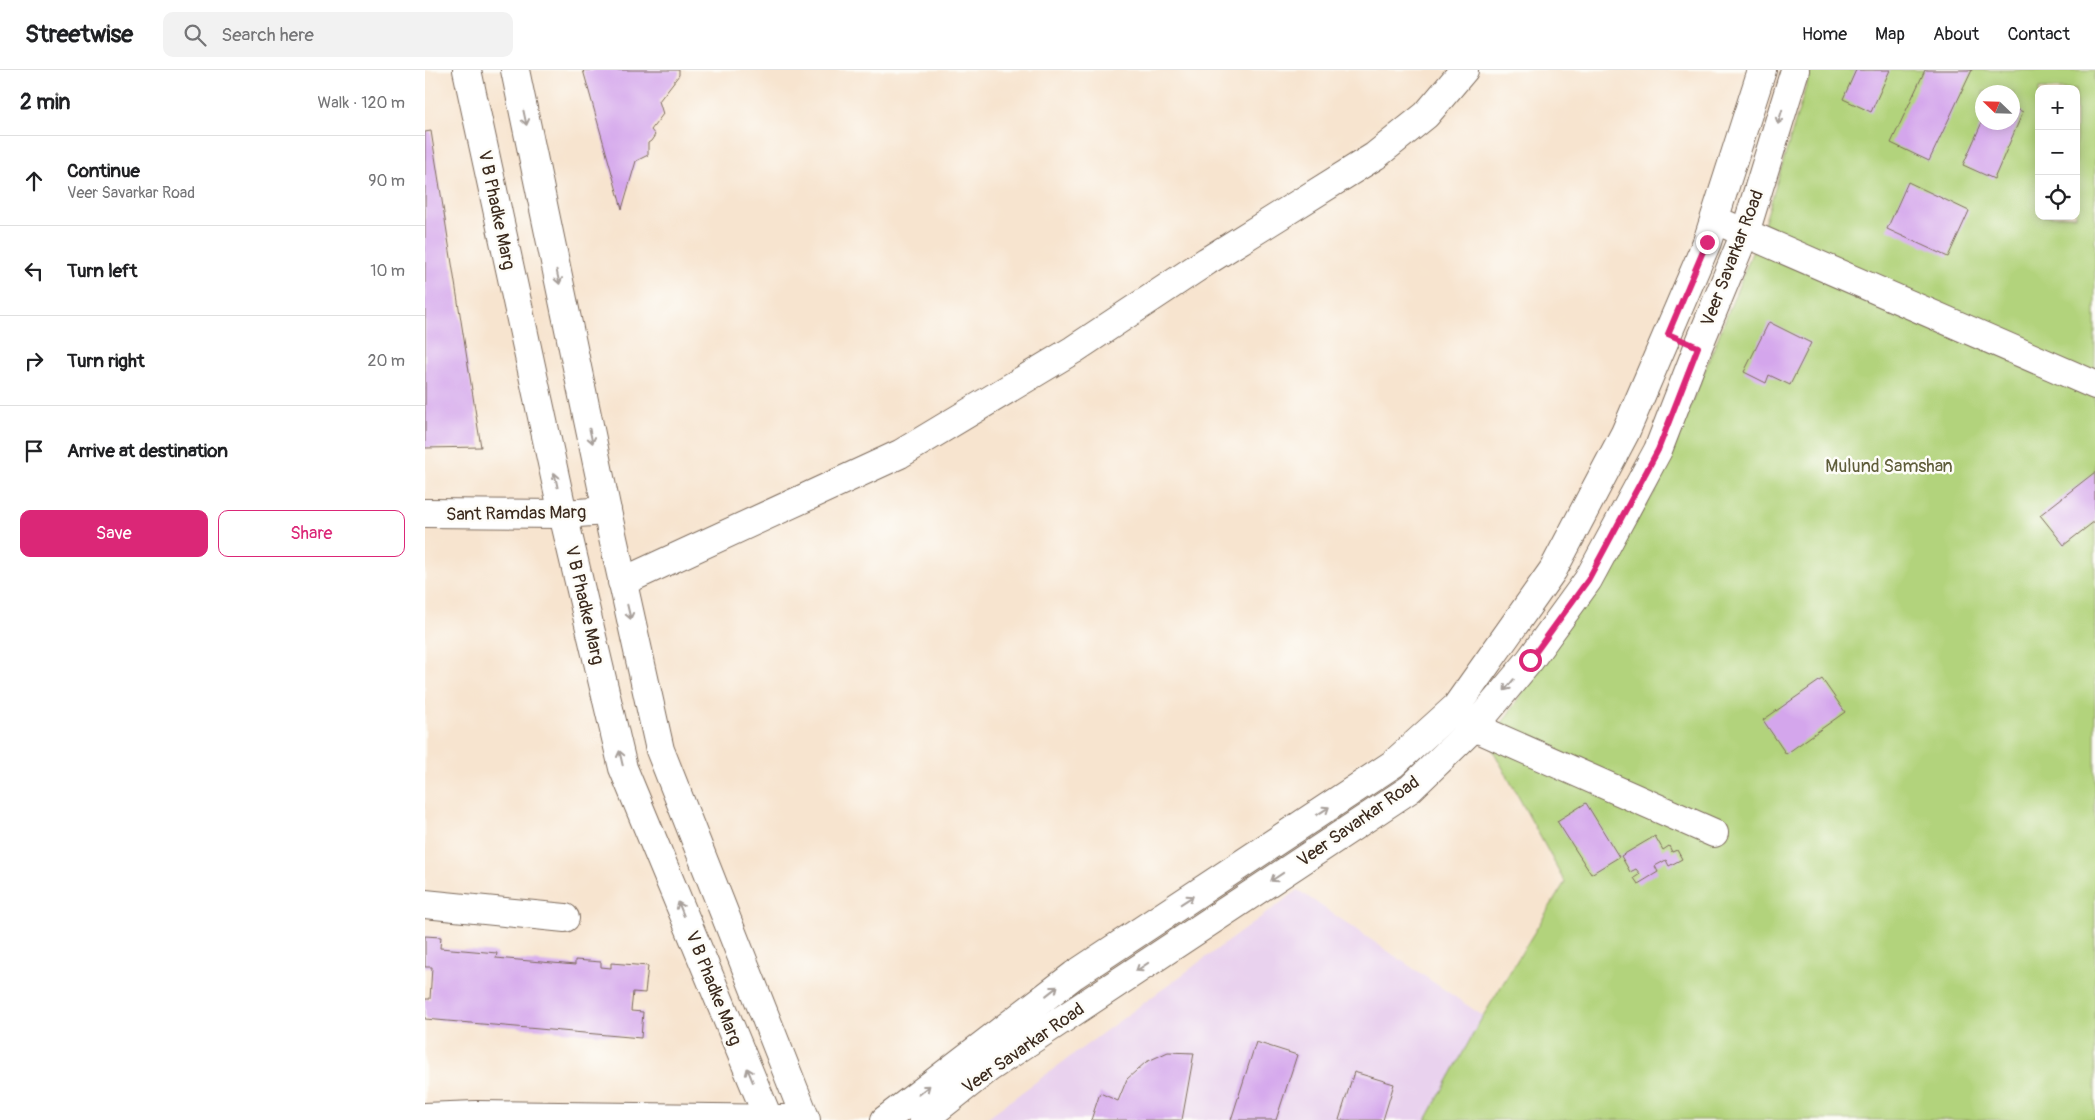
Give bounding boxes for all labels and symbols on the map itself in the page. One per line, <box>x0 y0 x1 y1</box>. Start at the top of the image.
north arrow <box>1975 85 2020 130</box>
one-way arrow <box>1775 108 1785 124</box>
one-way arrow <box>521 109 530 125</box>
street label: V B Phadke Marg <box>473 148 520 272</box>
street label: Veer Savarkar Road <box>1696 187 1769 330</box>
route end <box>1696 231 1719 254</box>
one-way arrow <box>554 268 563 284</box>
one-way arrow <box>587 427 596 443</box>
park label: Mulund Samshan <box>1825 455 1953 478</box>
one-way arrow <box>551 473 560 489</box>
street label: Sant Ramdas Marg <box>446 501 586 526</box>
street label: V B Phadke Marg <box>560 543 609 667</box>
one-way arrow <box>625 603 634 619</box>
route start <box>1519 649 1542 672</box>
one-way arrow <box>1503 679 1514 692</box>
one-way arrow <box>616 750 625 766</box>
street label: Veer Savarkar Road <box>1293 771 1424 872</box>
one-way arrow <box>1315 806 1329 816</box>
one-way arrow <box>1271 872 1285 882</box>
one-way arrow <box>1180 895 1194 905</box>
one-way arrow <box>676 902 686 917</box>
street label: V B Phadke Marg <box>680 928 747 1049</box>
one-way arrow <box>1135 961 1149 972</box>
one-way arrow <box>1046 986 1059 997</box>
street label: Veer Savarkar Road <box>958 998 1089 1099</box>
one-way arrow <box>745 1068 754 1083</box>
one-way arrow <box>917 1085 930 1096</box>

